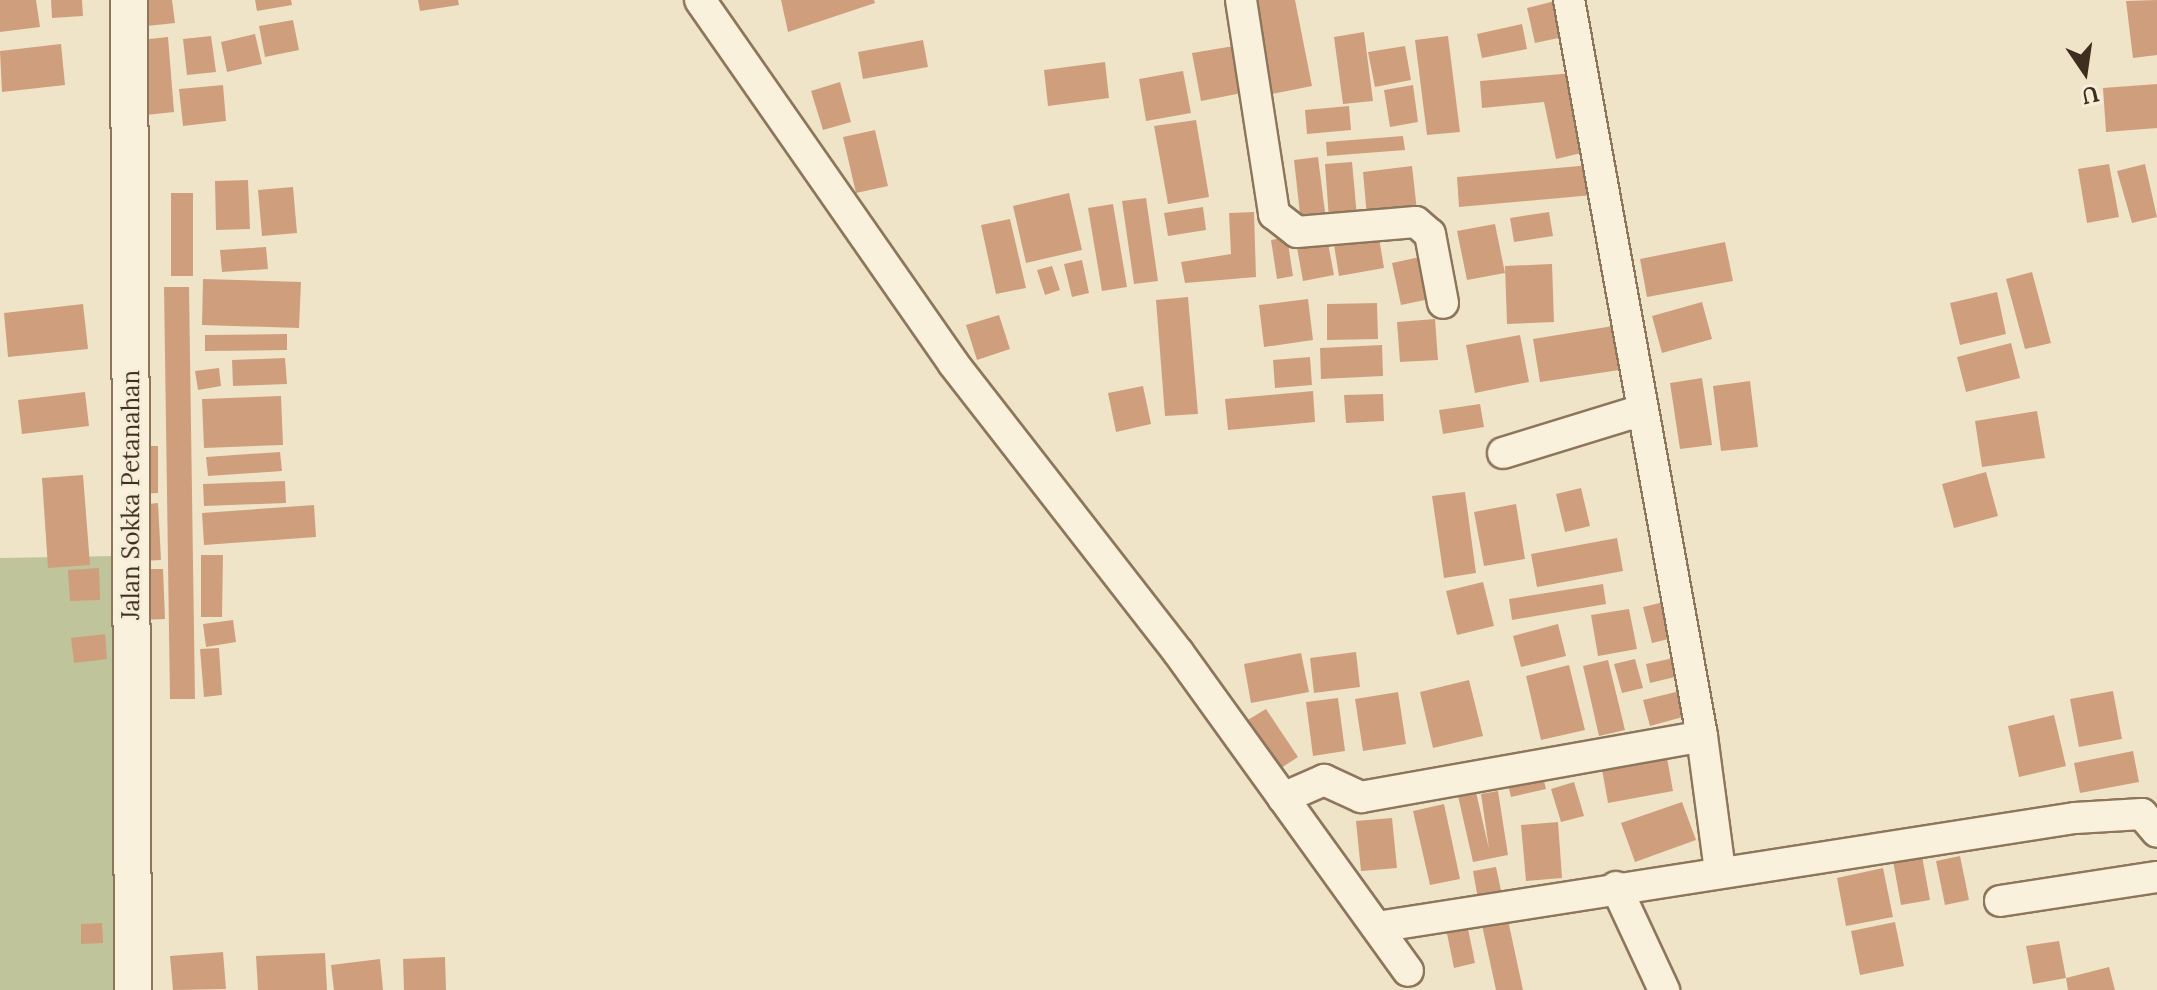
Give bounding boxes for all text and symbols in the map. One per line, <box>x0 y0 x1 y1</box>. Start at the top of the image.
north arrow <box>2045 32 2125 112</box>
text: U <box>2079 80 2102 111</box>
street label: Jalan Sokka Petanahan <box>117 370 145 620</box>

